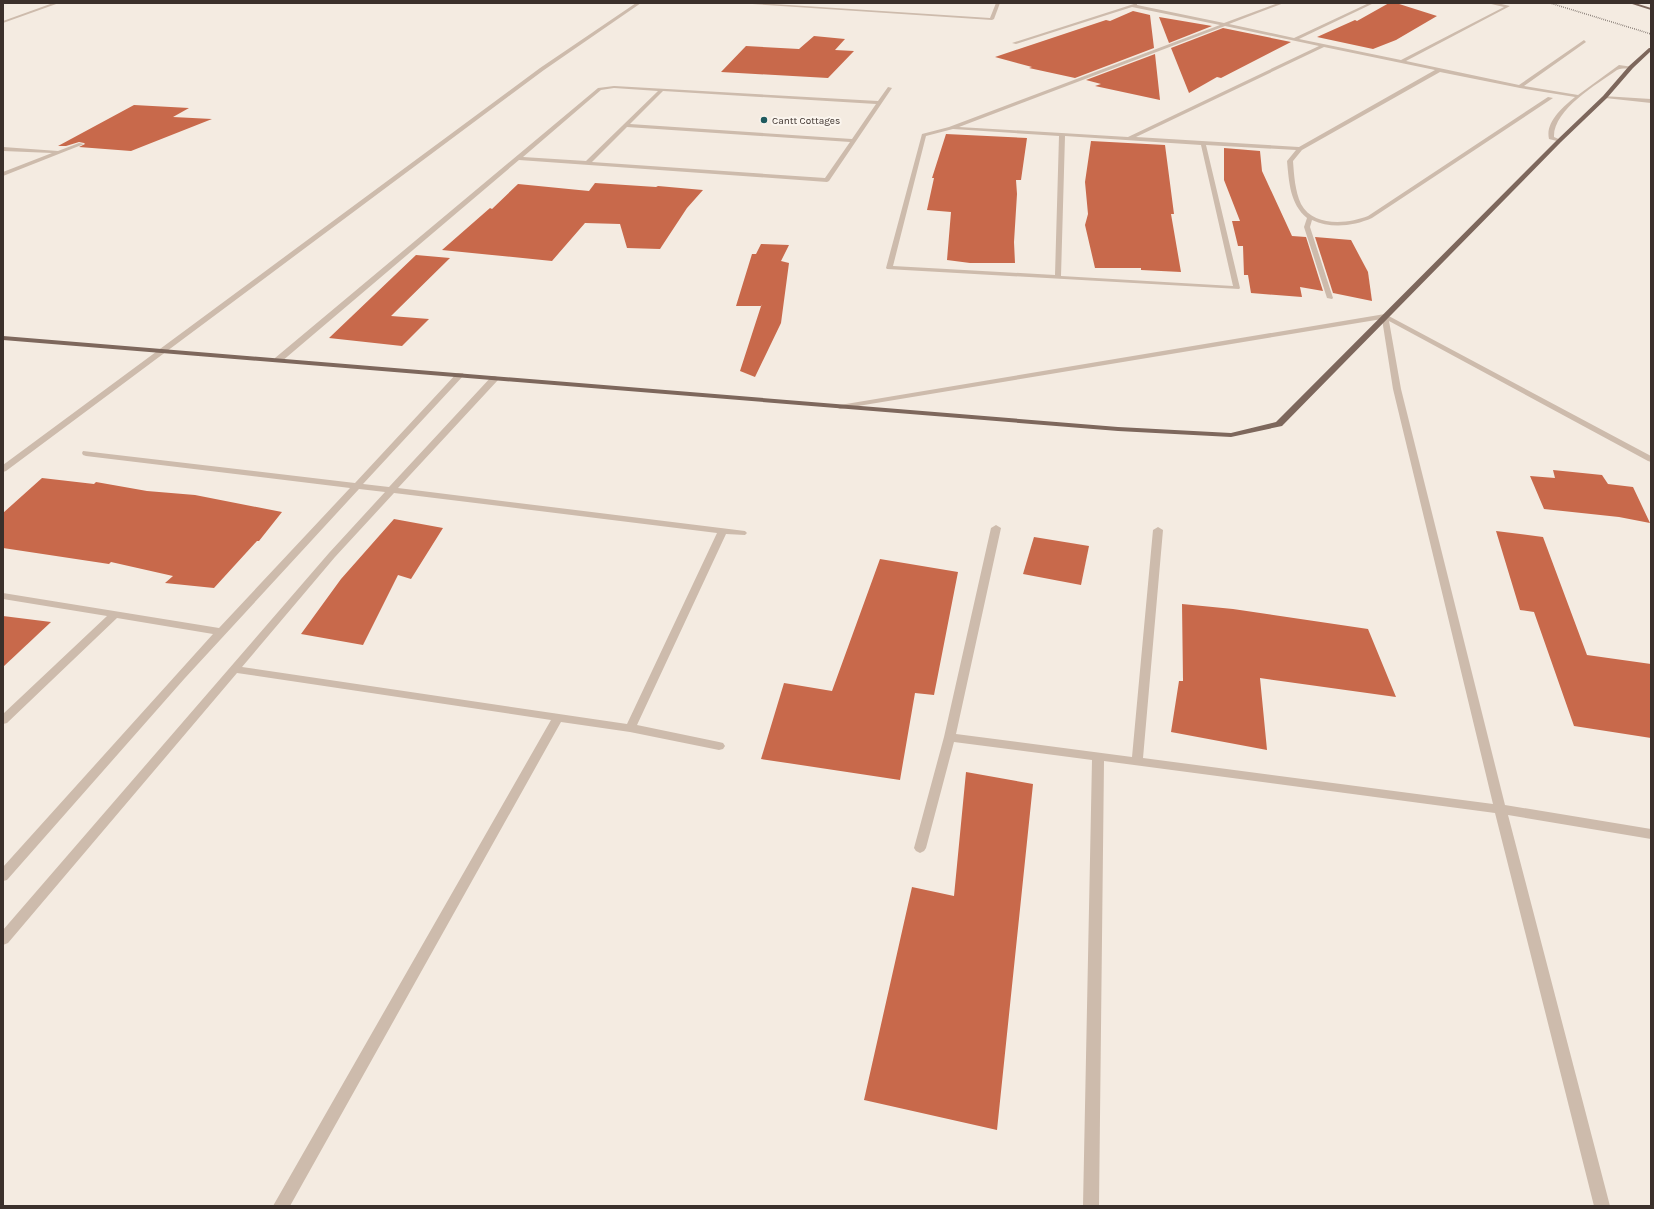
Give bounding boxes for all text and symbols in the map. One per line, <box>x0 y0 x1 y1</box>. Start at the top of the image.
marker: Cantt Cottages <box>759 115 769 125</box>
place label: Cantt Cottages <box>772 115 840 127</box>

